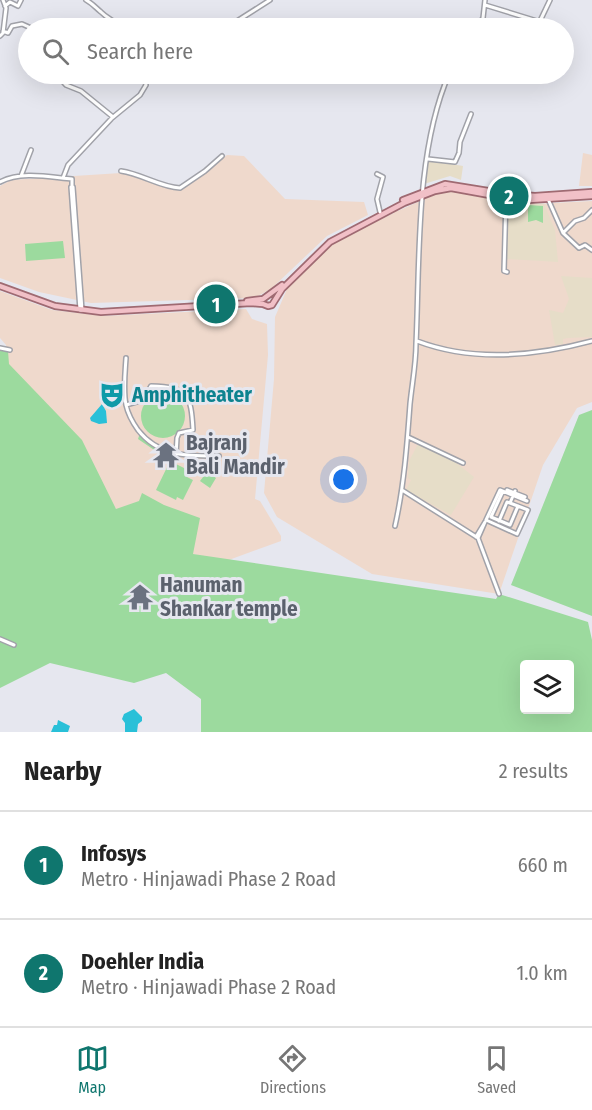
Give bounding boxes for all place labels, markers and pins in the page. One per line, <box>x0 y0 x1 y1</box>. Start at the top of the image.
pin: 2 <box>490 174 528 218</box>
pin: 1 <box>196 282 236 326</box>
theatre icon: Amphitheater <box>97 380 127 410</box>
place label: Amphitheater <box>131 382 252 408</box>
place label: Bajranj Bali Mandir <box>186 430 285 480</box>
temple icon: Bajranj Bali Mandir <box>151 440 181 470</box>
place label: Hanuman Shankar temple <box>160 572 298 622</box>
temple icon: Hanuman Shankar temple <box>125 582 155 612</box>

